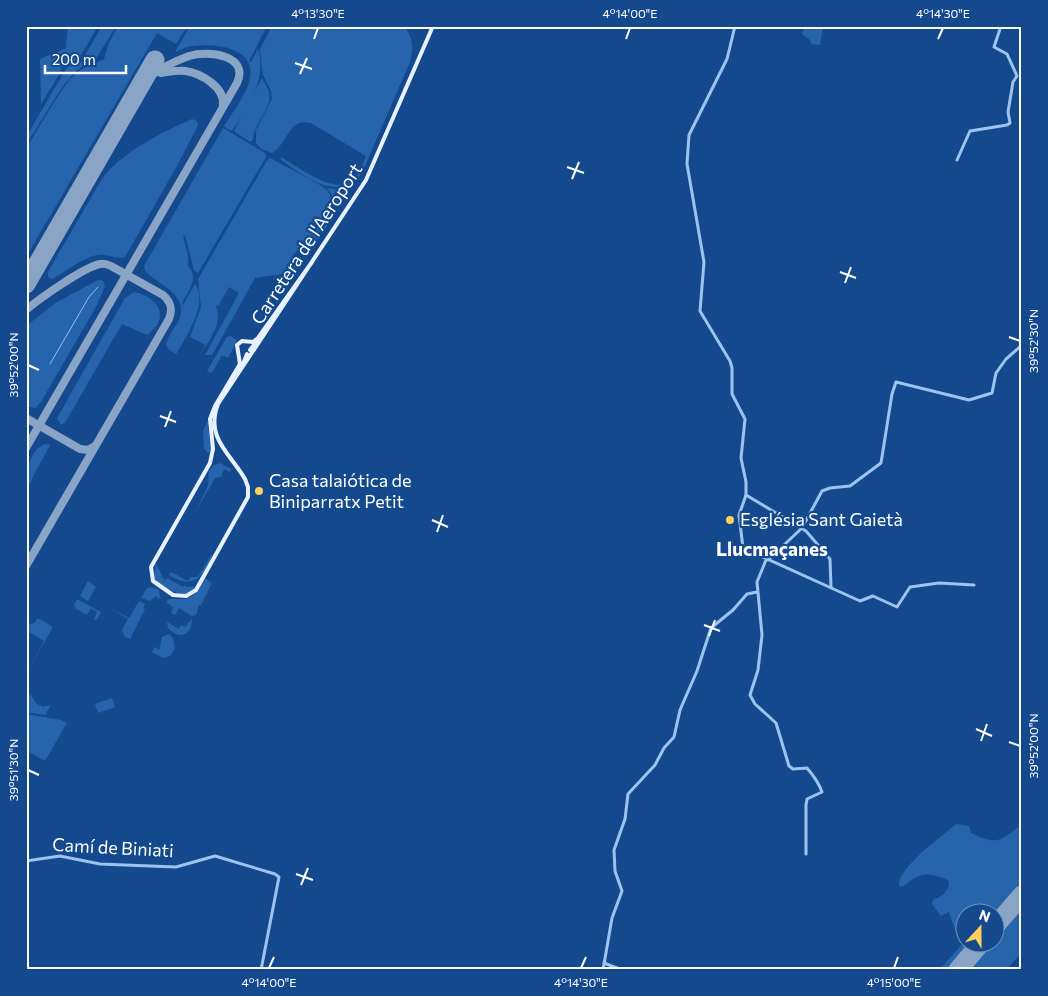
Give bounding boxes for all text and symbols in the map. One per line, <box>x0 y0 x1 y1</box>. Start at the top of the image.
text: 4°13'30"E <box>291 6 345 20</box>
text: 4°14'00"E <box>603 6 657 20</box>
text: 4°14'30"E <box>916 6 970 20</box>
scale bar <box>45 42 126 74</box>
text: 200 m <box>52 50 96 68</box>
street label: Carretera de l'Aeroport <box>246 159 366 328</box>
text: 39°52'30"N <box>1026 309 1040 373</box>
text: 39°52'00"N <box>6 333 20 397</box>
place label: Casa talaiótica de Biniparratx Petit <box>269 469 411 512</box>
marker: Casa talaiótica de Biniparratx Petit <box>253 485 265 497</box>
place label: Església Sant Gaietà <box>740 508 903 530</box>
marker: Església Sant Gaietà <box>724 514 736 526</box>
district label: Llucmaçanes <box>716 537 828 560</box>
text: 39°52'00"N <box>1026 714 1040 778</box>
text: 39°51'30"N <box>6 739 20 801</box>
street label: Camí de Biniati <box>52 833 174 861</box>
north arrow <box>956 904 1006 954</box>
text: N <box>977 906 993 925</box>
text: 4°14'00"E <box>242 975 296 989</box>
text: 4°14'30"E <box>554 975 608 989</box>
text: 4°15'00"E <box>867 975 921 989</box>

